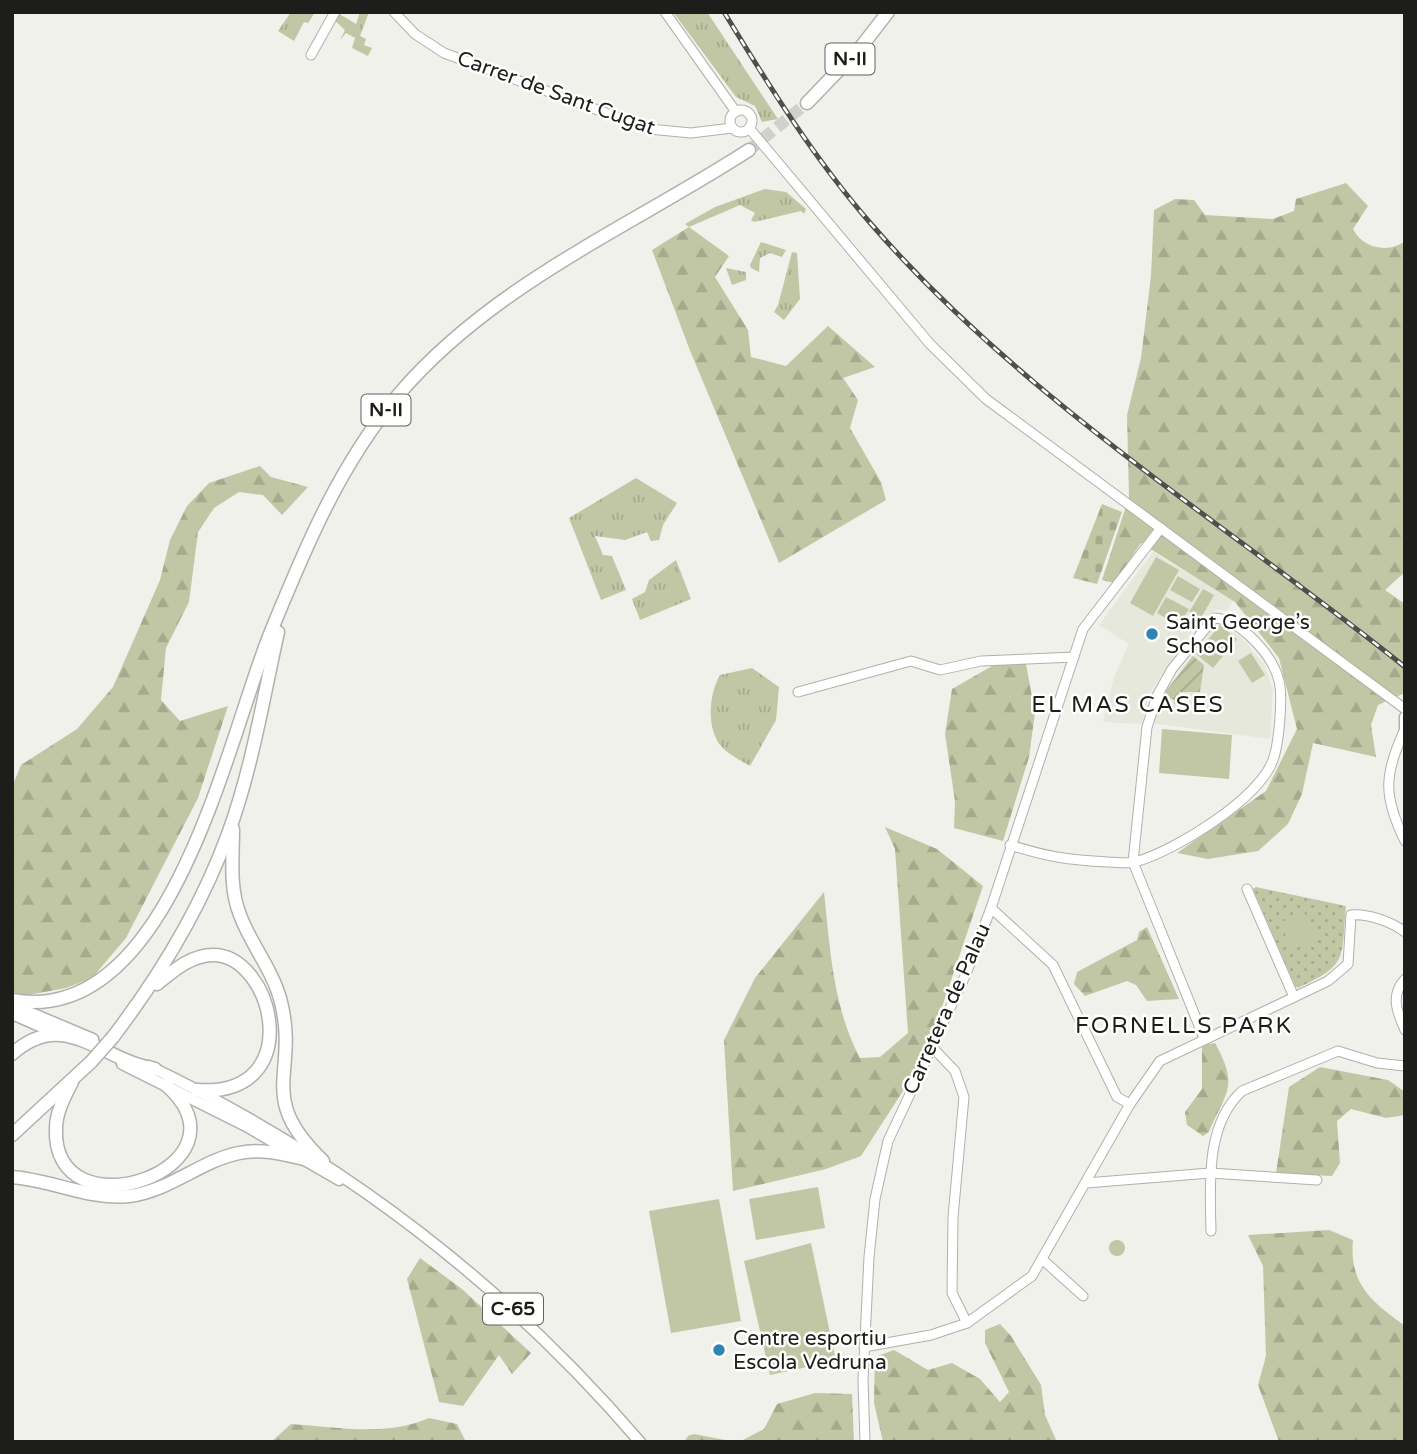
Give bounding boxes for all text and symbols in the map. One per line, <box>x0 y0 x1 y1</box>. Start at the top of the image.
road number: N-II <box>826 44 874 74</box>
street label: Carrer de Sant Cugat <box>454 46 658 140</box>
road number: N-II <box>362 394 410 426</box>
place label: Saint George’s School <box>1166 610 1310 659</box>
marker: Saint George’s School <box>1144 626 1160 642</box>
district label: EL MAS CASES <box>1031 691 1225 719</box>
street label: Carretera de Palau <box>898 919 996 1099</box>
district label: FORNELLS PARK <box>1075 1012 1293 1040</box>
road number: C-65 <box>483 1294 543 1324</box>
place label: Centre esportiu Escola Vedruna <box>733 1326 887 1375</box>
marker: Centre esportiu Escola Vedruna <box>711 1342 727 1358</box>

